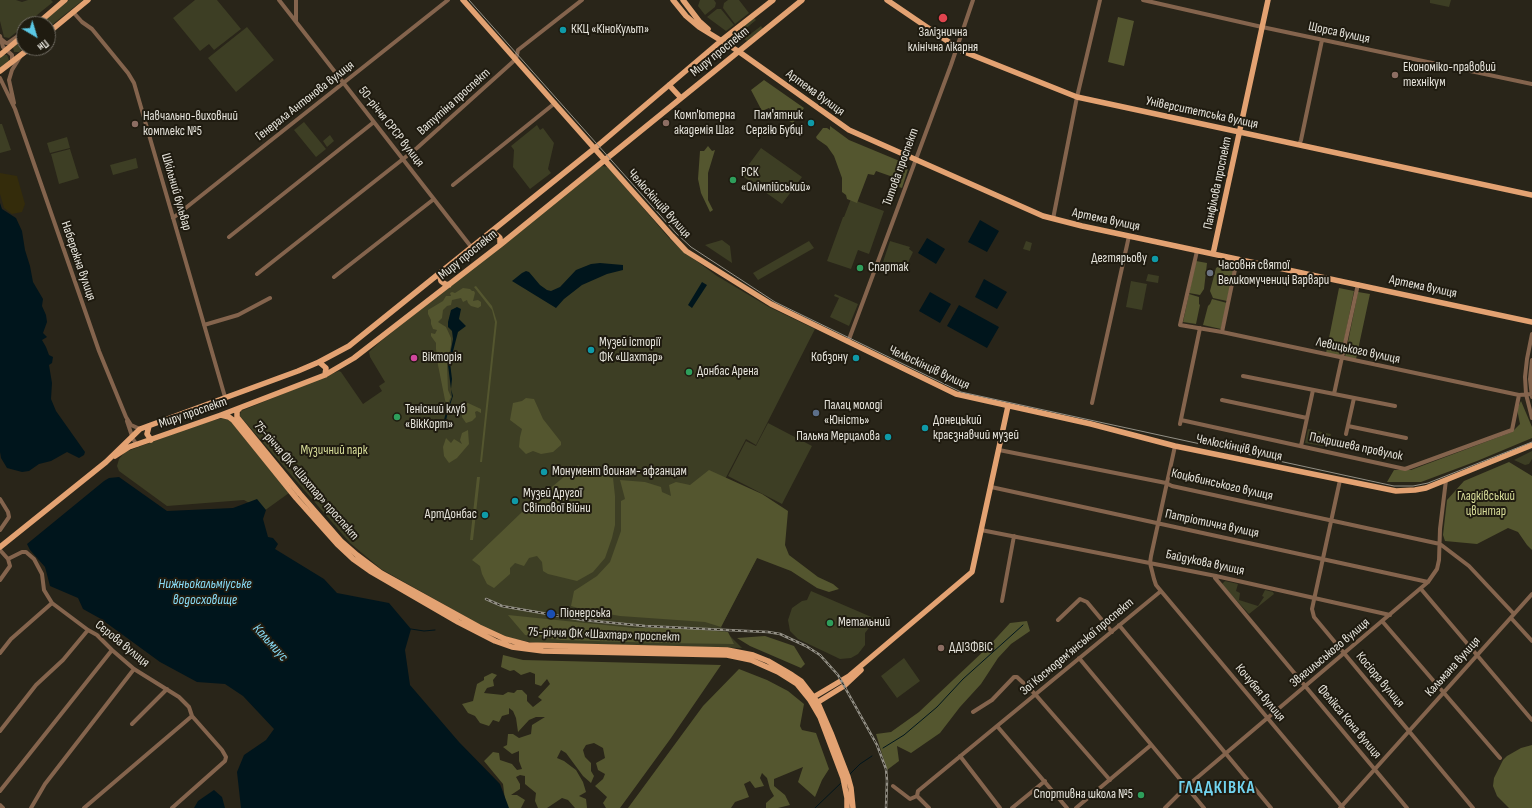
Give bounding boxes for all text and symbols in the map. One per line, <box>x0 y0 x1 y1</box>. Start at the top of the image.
marker: Залізнична клінічна лікарня <box>937 12 949 24</box>
north arrow <box>16 16 56 56</box>
street label: Щорса вулиця <box>1307 19 1371 47</box>
place label: ККЦ «КіноКульт» <box>571 22 649 38</box>
street label: Миру проспект <box>688 24 752 80</box>
marker: ККЦ «КіноКульт» <box>558 25 568 35</box>
place label: Залізнична клінічна лікарня <box>908 25 978 56</box>
text: Пн <box>35 37 51 53</box>
street label: Генерала Антонова вулиця <box>252 58 358 144</box>
place label: Економіко-правовий технікум <box>1403 60 1496 91</box>
street label: Ватутіна проспект <box>414 65 494 139</box>
street label: Артема вулиця <box>782 66 848 120</box>
marker: Економіко-правовий технікум <box>1390 70 1400 80</box>
street label: 50-річчя СРСР вулиця <box>355 84 427 170</box>
street label: Університетська вулиця <box>1144 93 1260 133</box>
place label: Комп'ютерна академія Шаг <box>674 108 735 139</box>
place label: Пам'ятник Сергію Бубці <box>746 108 803 139</box>
place label: Навчально-виховний комплекс №5 <box>143 109 238 140</box>
marker: Комп'ютерна академія Шаг <box>661 118 671 128</box>
marker: Пам'ятник Сергію Бубці <box>806 118 816 128</box>
marker: Навчально-виховний комплекс №5 <box>130 119 140 129</box>
street label: Титова проспект <box>880 126 922 208</box>
street label: Панфілова проспект <box>1201 135 1235 231</box>
street label: Шкільний бульвар <box>157 151 195 233</box>
place label: РСК «Олімпійський» <box>741 165 811 196</box>
street label: Челюскінців вулиця <box>624 166 694 242</box>
marker: РСК «Олімпійський» <box>728 175 738 185</box>
street label: Артема вулиця <box>1071 205 1141 235</box>
street label: Набережна вулиця <box>57 219 99 303</box>
street label: Миру проспект <box>436 227 500 283</box>
place label: Дегтярьову <box>1091 251 1147 267</box>
marker: Дегтярьову <box>1150 254 1160 264</box>
place label: Часовня святої Великомучениці Варвари <box>1218 258 1329 289</box>
place label: Спартак <box>868 260 908 276</box>
marker: Спартак <box>855 263 865 273</box>
marker: Часовня святої Великомучениці Варвари <box>1205 268 1215 278</box>
street label: Артема вулиця <box>1388 272 1458 302</box>
street label: Левицького вулиця <box>1314 334 1402 368</box>
place label: Музей історії ФК «Шахтар» <box>599 335 663 366</box>
street label: Челюскінців вулиця <box>886 342 972 394</box>
marker: Музей історії ФК «Шахтар» <box>586 345 596 355</box>
place label: Вікторія <box>422 350 462 366</box>
place label: Кобзону <box>811 350 848 366</box>
marker: Вікторія <box>409 353 419 363</box>
marker: Кобзону <box>851 353 861 363</box>
place label: Донбас Арена <box>697 364 759 380</box>
marker: Донбас Арена <box>684 367 694 377</box>
street label: Миру проспект <box>157 394 229 432</box>
place label: Палац молоді «Юність» <box>824 398 882 429</box>
place label: Тенісний клуб «ВікКорт» <box>405 402 466 433</box>
marker: Палац молоді «Юність» <box>811 408 821 418</box>
marker: Тенісний клуб «ВікКорт» <box>392 412 402 422</box>
place label: Донецький краєзнавчий музей <box>933 413 1019 444</box>
street label: 75-річчя ФК «Шахтар» проспект <box>250 418 362 544</box>
marker: Донецький краєзнавчий музей <box>920 423 930 433</box>
place label: Пальма Мерцалова <box>796 429 880 445</box>
street label: Покришева провулок <box>1308 429 1404 465</box>
street label: Челюскінців вулиця <box>1194 431 1284 465</box>
marker: Пальма Мерцалова <box>883 432 893 442</box>
park label: Музичний парк <box>300 443 368 459</box>
place label: Монумент воинам- афганцам <box>552 464 687 480</box>
street label: Коцюбинського вулиця <box>1170 466 1274 504</box>
marker: Монумент воинам- афганцам <box>539 467 549 477</box>
place label: Музей Другої Світової Війни <box>523 486 591 517</box>
park label: Гладківський цвинтар <box>1457 489 1515 520</box>
marker: Музей Другої Світової Війни <box>510 496 520 506</box>
street label: Патріотична вулиця <box>1164 506 1260 542</box>
place label: АртДонбас <box>425 507 477 523</box>
marker: АртДонбас <box>480 510 490 520</box>
street label: Байдукова вулиця <box>1164 547 1246 579</box>
water label: Нижньокальміуське водосховище <box>158 576 252 608</box>
street label: Зої Космодем’янської проспект <box>1017 595 1137 699</box>
place label: Піонерська <box>560 606 611 622</box>
marker: Піонерська <box>545 608 557 620</box>
place label: Метальний <box>838 615 890 631</box>
street label: Звягильського вулиця <box>1287 615 1373 691</box>
street label: Сєрова вулиця <box>92 617 152 671</box>
marker: Метальний <box>825 618 835 628</box>
water label: Кальмиус <box>249 621 291 665</box>
street label: 75-річчя ФК «Шахтар» проспект <box>528 625 680 645</box>
street label: Кальмана вулиця <box>1422 634 1484 700</box>
place label: ДДІЗФВіС <box>949 640 993 656</box>
marker: ДДІЗФВіС <box>936 643 946 653</box>
street label: Косіора вулиця <box>1352 649 1408 711</box>
street label: Кочубея вулиця <box>1232 661 1288 725</box>
street label: Фелікса Кона вулиця <box>1313 682 1385 762</box>
district label: ГЛАДКІВКА <box>1178 779 1256 799</box>
place label: Спортивна школа №5 <box>1033 787 1133 803</box>
marker: Спортивна школа №5 <box>1136 790 1146 800</box>

